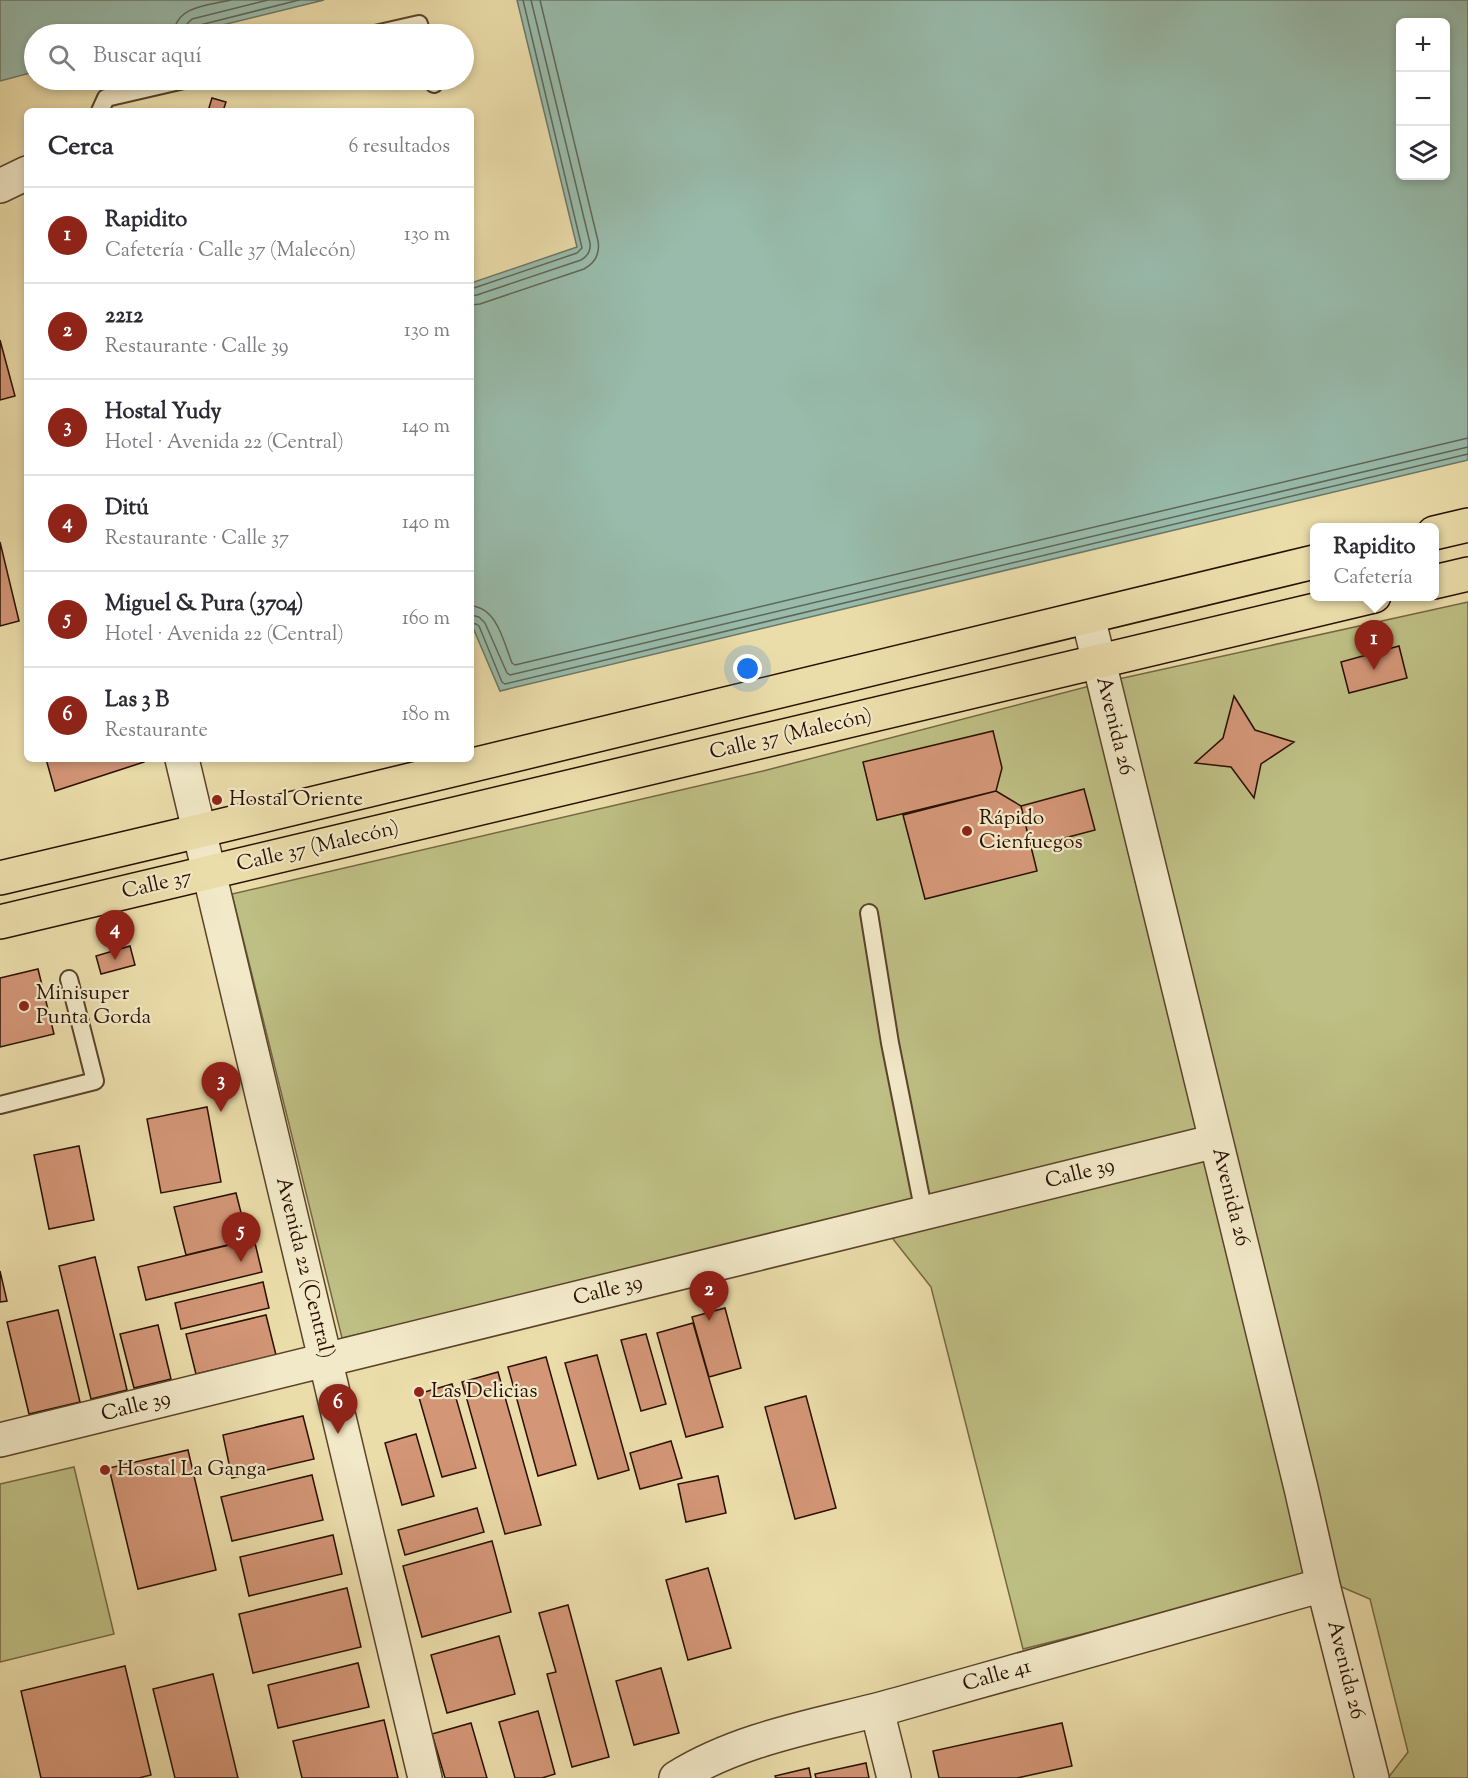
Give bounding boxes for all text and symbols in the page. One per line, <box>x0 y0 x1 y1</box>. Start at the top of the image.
map controls <box>1396 18 1450 180</box>
button: + <box>1396 18 1450 72</box>
search box <box>24 24 474 90</box>
icon: search <box>45 41 78 74</box>
text: Buscar aquí <box>93 41 202 73</box>
button: − <box>1396 72 1450 126</box>
button: layers <box>1396 126 1450 180</box>
text: Cerca <box>48 129 114 166</box>
text: 6 resultados <box>349 133 450 162</box>
text: Rapidito <box>105 205 187 237</box>
text: 1 <box>64 221 71 250</box>
text: 130 m <box>404 221 450 250</box>
text: Cafetería · Calle 37 (Malecón) <box>105 237 356 266</box>
text: 2212 <box>105 301 143 333</box>
text: 2 <box>63 317 72 346</box>
text: 130 m <box>404 317 450 346</box>
text: Restaurante · Calle 39 <box>105 333 289 362</box>
text: Hostal Yudy <box>105 397 222 429</box>
text: 3 <box>63 413 72 442</box>
text: 140 m <box>402 413 450 442</box>
text: Hotel · Avenida 22 (Central) <box>105 429 344 458</box>
text: Ditú <box>105 493 149 525</box>
text: 4 <box>62 509 73 538</box>
text: 140 m <box>402 509 450 538</box>
popup <box>1310 523 1439 601</box>
text: Restaurante · Calle 37 <box>105 525 289 554</box>
text: Rapidito <box>1333 532 1416 564</box>
text: Cafetería <box>1333 564 1413 593</box>
text: Miguel & Pura (3704) <box>105 589 304 621</box>
text: 5 <box>64 605 71 634</box>
text: 160 m <box>402 605 450 634</box>
pin: 1 <box>1354 620 1394 670</box>
text: Hotel · Avenida 22 (Central) <box>105 621 344 650</box>
your location <box>733 654 762 683</box>
street label: Avenida 26 <box>1087 674 1141 778</box>
text: Las 3 B <box>105 685 169 717</box>
text: 6 <box>63 701 72 730</box>
text: 180 m <box>402 701 450 730</box>
street label: Calle 37 (Malecón) <box>707 702 875 768</box>
text: Restaurante <box>105 717 208 746</box>
place label: Hostal Oriente <box>229 785 363 815</box>
marker: Hostal Oriente <box>210 793 224 807</box>
place label: Rápido Cienfuegos <box>979 804 1083 858</box>
street label: Calle 37 (Malecón) <box>234 814 402 880</box>
marker: Rápido Cienfuegos <box>960 824 974 838</box>
street label: Calle 37 <box>119 862 195 908</box>
pin: 4 <box>96 910 134 960</box>
place label: Minisuper Punta Gorda <box>36 979 152 1033</box>
marker: Minisuper Punta Gorda <box>17 999 31 1013</box>
pin: 3 <box>202 1062 240 1112</box>
street label: Avenida 26 <box>1203 1145 1257 1249</box>
street label: Calle 39 <box>1042 1151 1118 1197</box>
street label: Avenida 22 (Central) <box>267 1174 341 1362</box>
pin: 5 <box>222 1212 260 1262</box>
street label: Calle 39 <box>570 1268 646 1314</box>
pin: 2 <box>690 1272 728 1321</box>
place label: Las Delicias <box>431 1377 538 1407</box>
street label: Calle 39 <box>98 1384 174 1430</box>
pin: 6 <box>318 1384 358 1434</box>
marker: Las Delicias <box>412 1385 426 1399</box>
place label: Hostal La Ganga <box>117 1455 267 1485</box>
marker: Hostal La Ganga <box>98 1463 112 1477</box>
street label: Avenida 26 <box>1318 1618 1372 1722</box>
street label: Calle 41 <box>959 1652 1035 1700</box>

